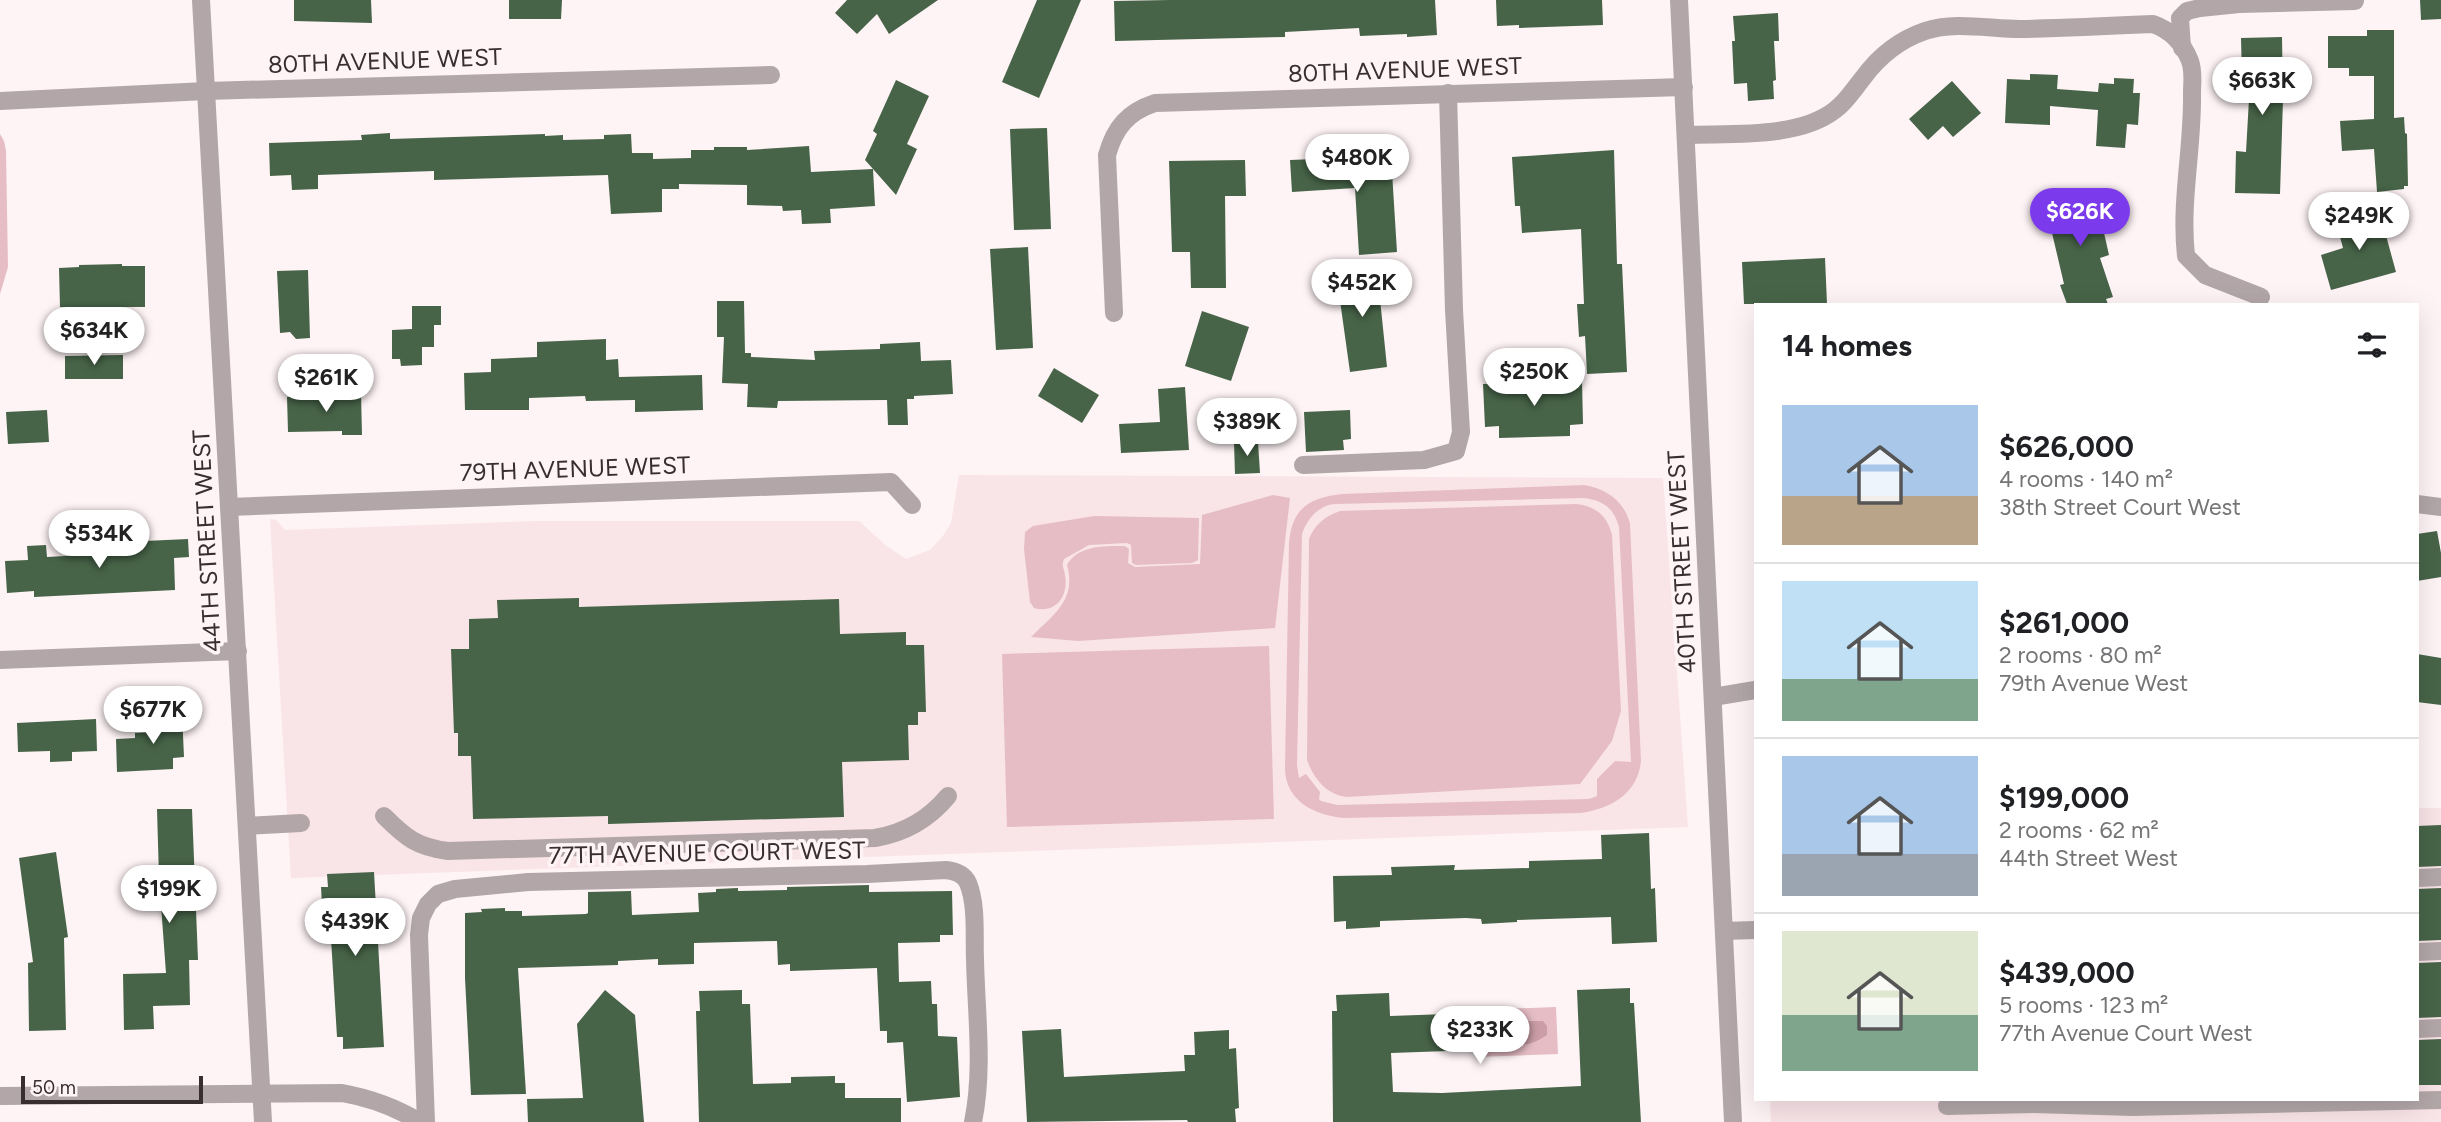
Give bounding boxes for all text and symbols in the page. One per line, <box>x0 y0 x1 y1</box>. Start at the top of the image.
street label: 80TH AVENUE WEST <box>267 42 503 79</box>
street label: 80TH AVENUE WEST <box>1287 51 1523 88</box>
pin: $663K <box>2213 58 2311 117</box>
text: $663K <box>2228 66 2296 94</box>
pin: $480K <box>1308 134 1406 194</box>
text: $480K <box>1321 143 1393 171</box>
pin: $626K <box>2031 188 2129 248</box>
pin: $249K <box>2310 192 2408 252</box>
text: $626K <box>2046 197 2114 225</box>
text: $249K <box>2324 201 2394 229</box>
pin: $452K <box>1313 260 1411 319</box>
text: $452K <box>1327 268 1397 296</box>
pin: $634K <box>45 308 143 367</box>
text: $634K <box>60 316 128 344</box>
icon: filters <box>2353 326 2391 364</box>
text: 14 homes <box>1782 327 1912 364</box>
pin: $250K <box>1485 348 1583 408</box>
pin: $261K <box>277 354 375 414</box>
text: $250K <box>1499 357 1569 385</box>
text: $261K <box>294 363 358 391</box>
pin: $389K <box>1198 398 1296 458</box>
text: $389K <box>1213 407 1281 435</box>
text: $626,000 <box>1999 428 2134 465</box>
street label: 44TH STREET WEST <box>186 429 227 653</box>
icon: home <box>1838 433 1922 517</box>
street label: 79TH AVENUE WEST <box>459 450 691 487</box>
street label: 40TH STREET WEST <box>1661 450 1702 674</box>
text: 4 rooms · 140 m² <box>1999 465 2173 493</box>
text: 38th Street Court West <box>1999 493 2241 521</box>
pin: $534K <box>50 510 148 570</box>
text: $534K <box>65 519 133 547</box>
text: $261,000 <box>1999 604 2129 641</box>
icon: home <box>1838 609 1922 693</box>
text: 2 rooms · 80 m² <box>1999 641 2162 669</box>
text: 79th Avenue West <box>1999 669 2188 697</box>
pin: $677K <box>104 686 202 746</box>
text: $677K <box>120 695 186 723</box>
text: $199,000 <box>1999 779 2129 816</box>
icon: home <box>1838 784 1922 868</box>
text: 2 rooms · 62 m² <box>1999 816 2159 844</box>
street label: 77TH AVENUE COURT WEST <box>548 835 866 870</box>
text: 44th Street West <box>1999 844 2178 872</box>
pin: $199K <box>120 866 218 925</box>
text: $199K <box>137 874 201 902</box>
pin: $439K <box>306 898 404 958</box>
text: $439K <box>321 907 389 935</box>
text: $439,000 <box>1999 954 2135 991</box>
icon: home <box>1838 959 1922 1043</box>
text: 5 rooms · 123 m² <box>1999 991 2168 1019</box>
pin: $233K <box>1431 1006 1529 1066</box>
text: $233K <box>1447 1015 1513 1043</box>
text: 77th Avenue Court West <box>1999 1019 2252 1047</box>
scale bar <box>21 1073 203 1105</box>
text: 50 m <box>32 1076 76 1099</box>

